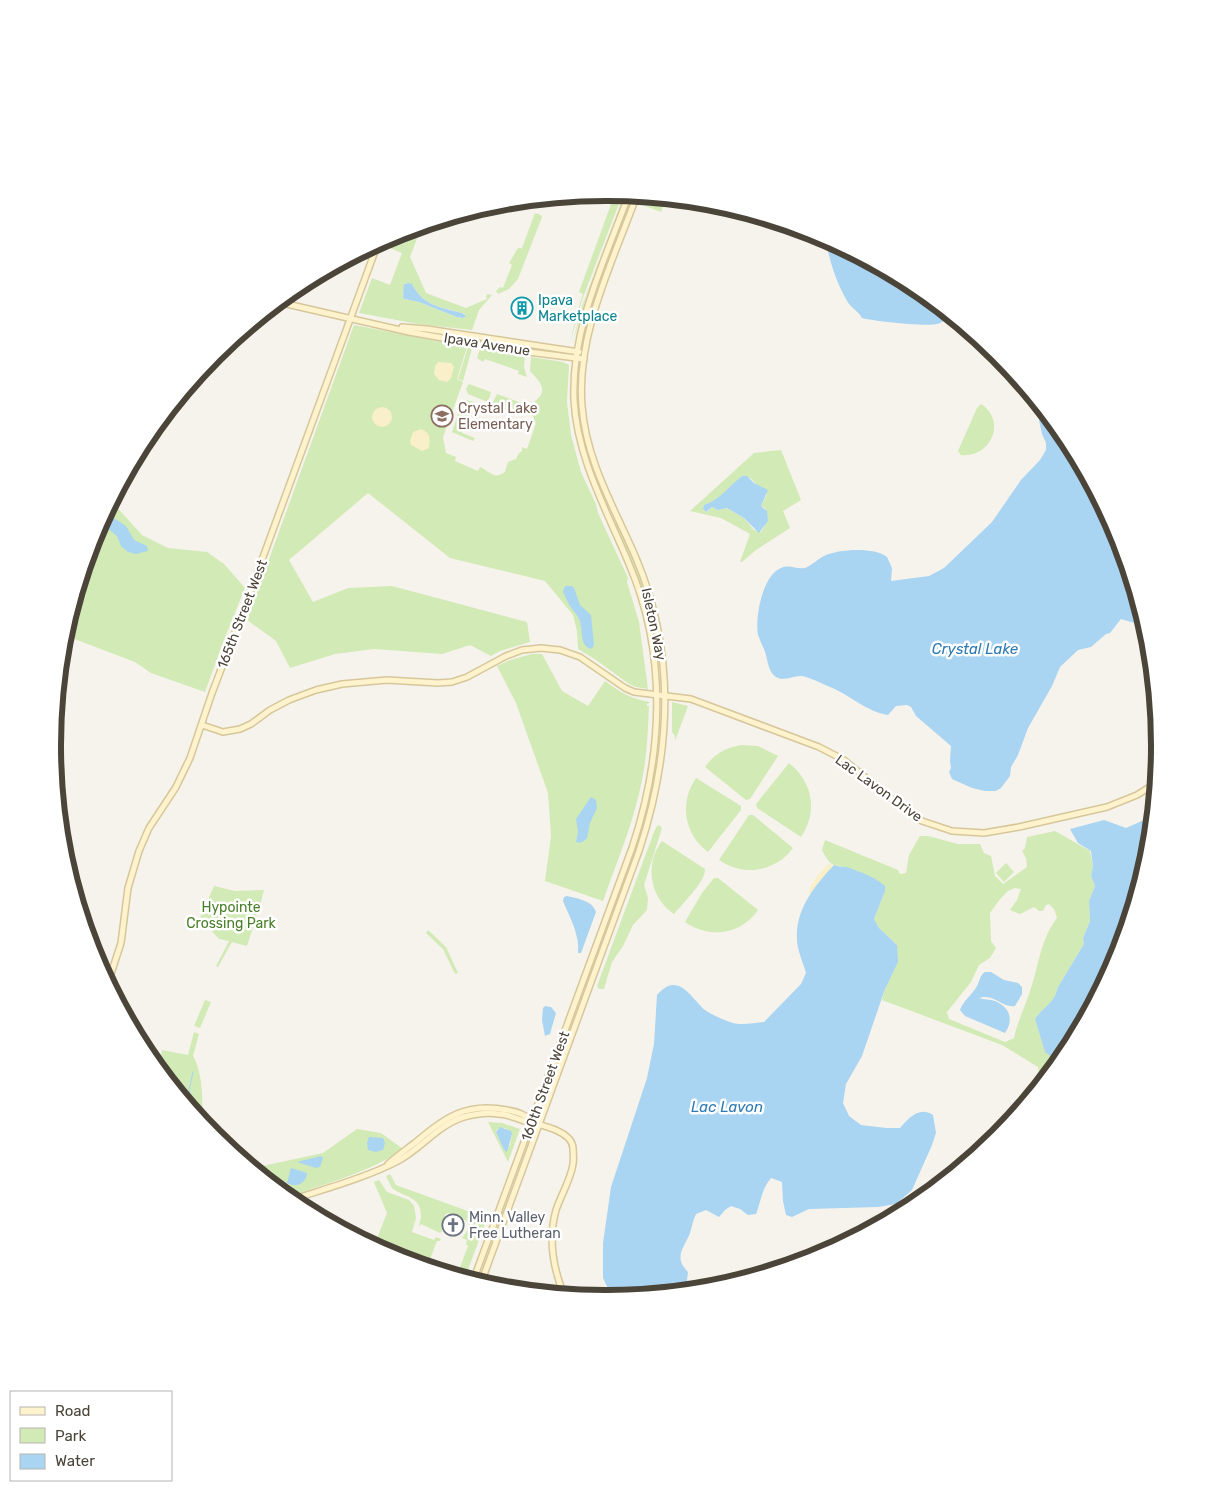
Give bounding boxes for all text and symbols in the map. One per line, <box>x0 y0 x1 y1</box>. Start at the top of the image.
place label: Ipava Marketplace <box>538 292 618 325</box>
building icon: Ipava Marketplace <box>510 296 534 320</box>
street label: Ipava Avenue <box>443 329 531 360</box>
place label: Crystal Lake Elementary <box>458 400 538 433</box>
school or university icon: Crystal Lake Elementary <box>430 404 454 428</box>
street label: 165th Street West <box>214 557 271 671</box>
street label: Isleton Way <box>638 586 670 662</box>
water label: Crystal Lake <box>932 640 1019 658</box>
street label: Lac Lavon Drive <box>832 751 926 826</box>
park label: Hypointe Crossing Park <box>186 899 277 932</box>
street label: 160th Street West <box>518 1028 573 1143</box>
water label: Lac Lavon <box>691 1098 763 1116</box>
place label: Minn. Valley Free Lutheran <box>469 1209 561 1242</box>
church icon: Minn. Valley Free Lutheran <box>441 1213 465 1237</box>
legend <box>10 1391 172 1481</box>
text: Road <box>55 1402 91 1420</box>
text: Park <box>55 1427 86 1445</box>
text: Water <box>55 1452 95 1470</box>

